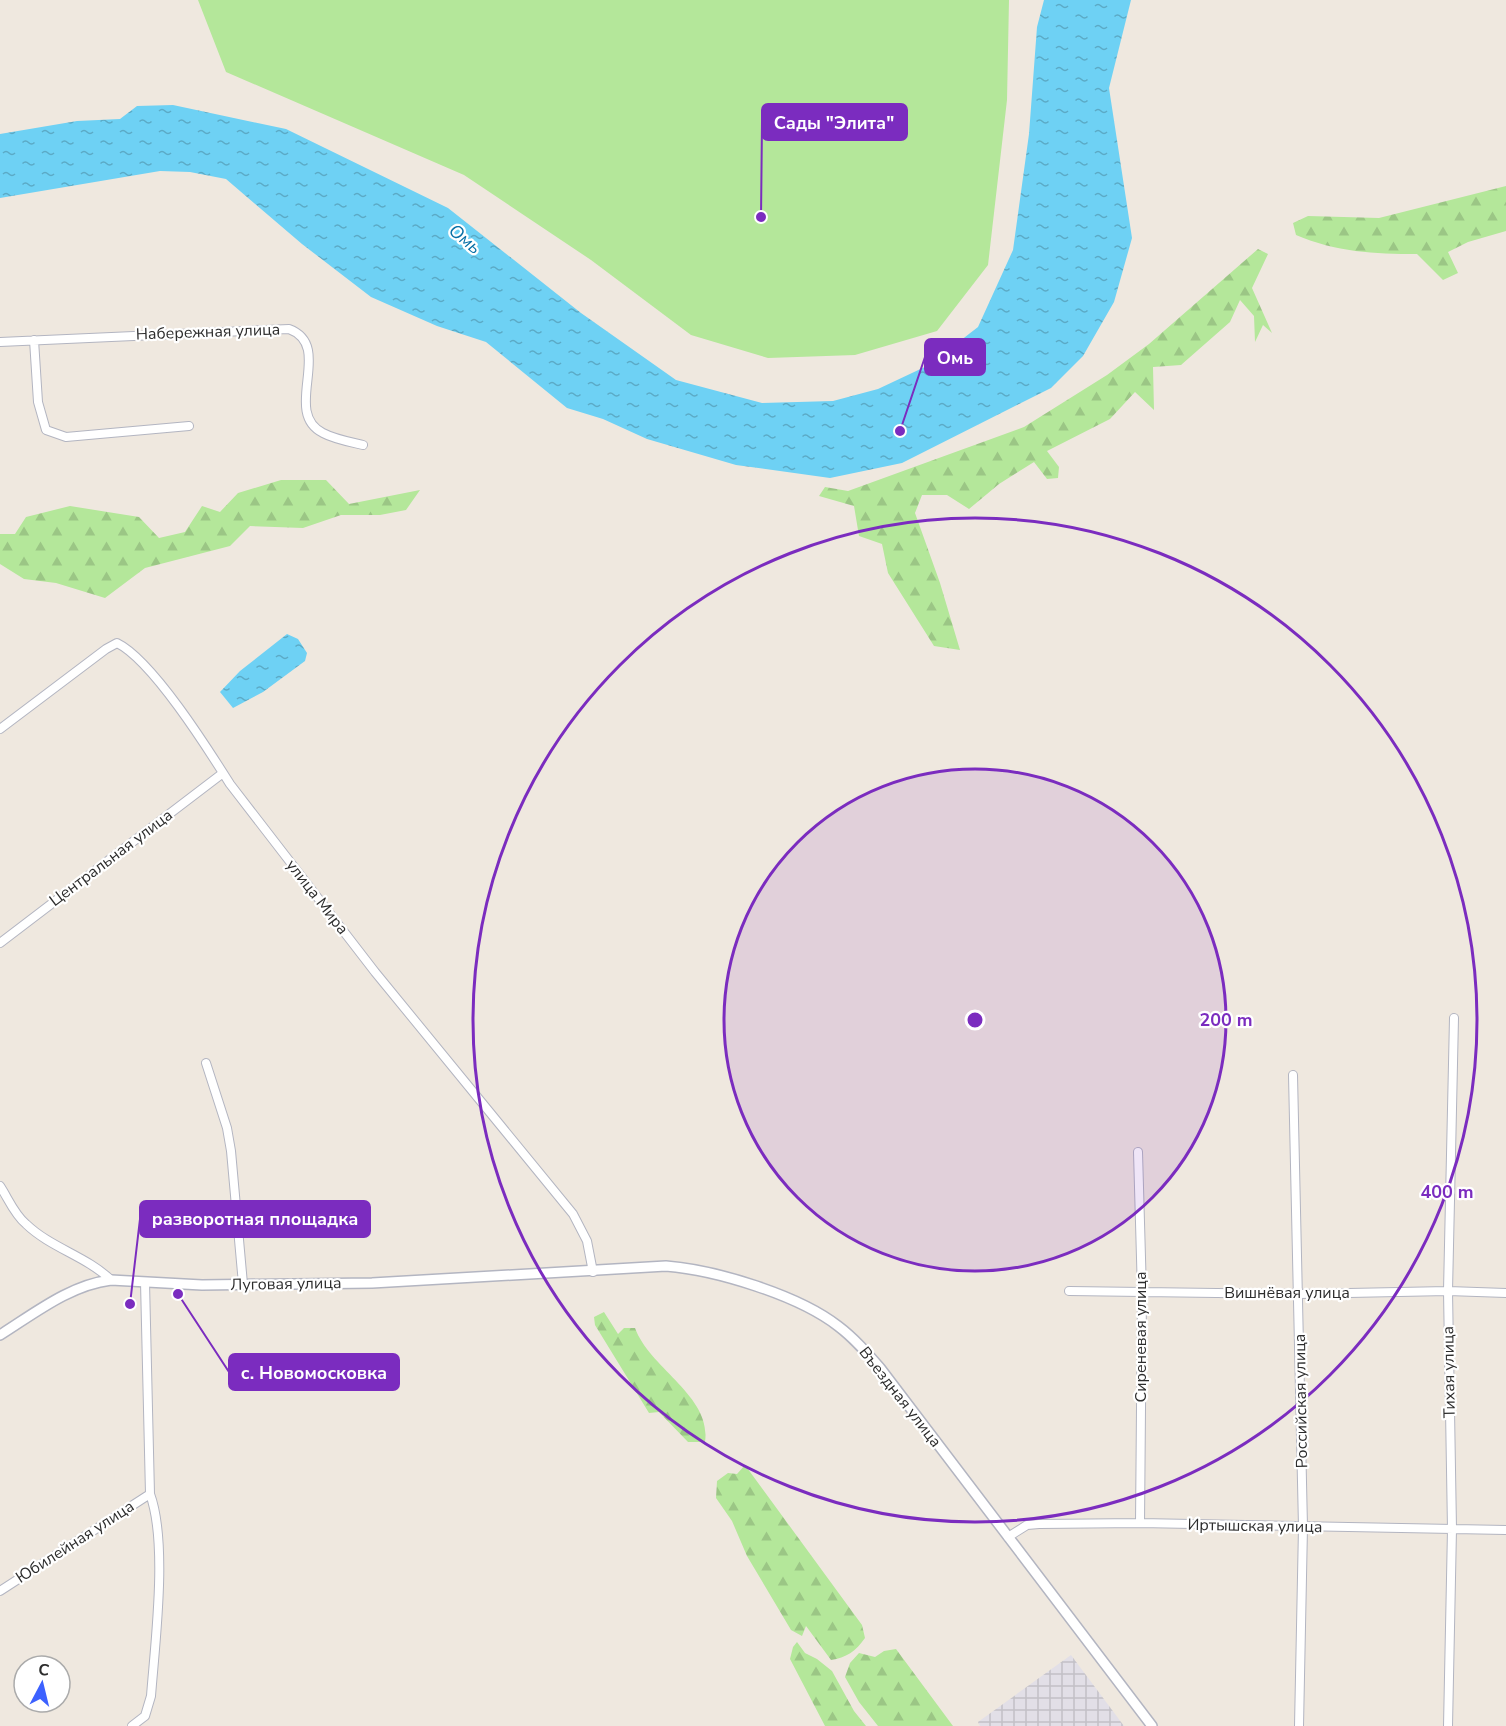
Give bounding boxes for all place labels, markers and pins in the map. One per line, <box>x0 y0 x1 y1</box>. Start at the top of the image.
callout: Сады "Элита" <box>762 104 907 140</box>
callout: Омь <box>925 339 985 375</box>
centre of rings <box>965 1010 985 1030</box>
callout: разворотная площадка <box>140 1201 370 1237</box>
callout: с. Новомосковка <box>229 1354 399 1390</box>

